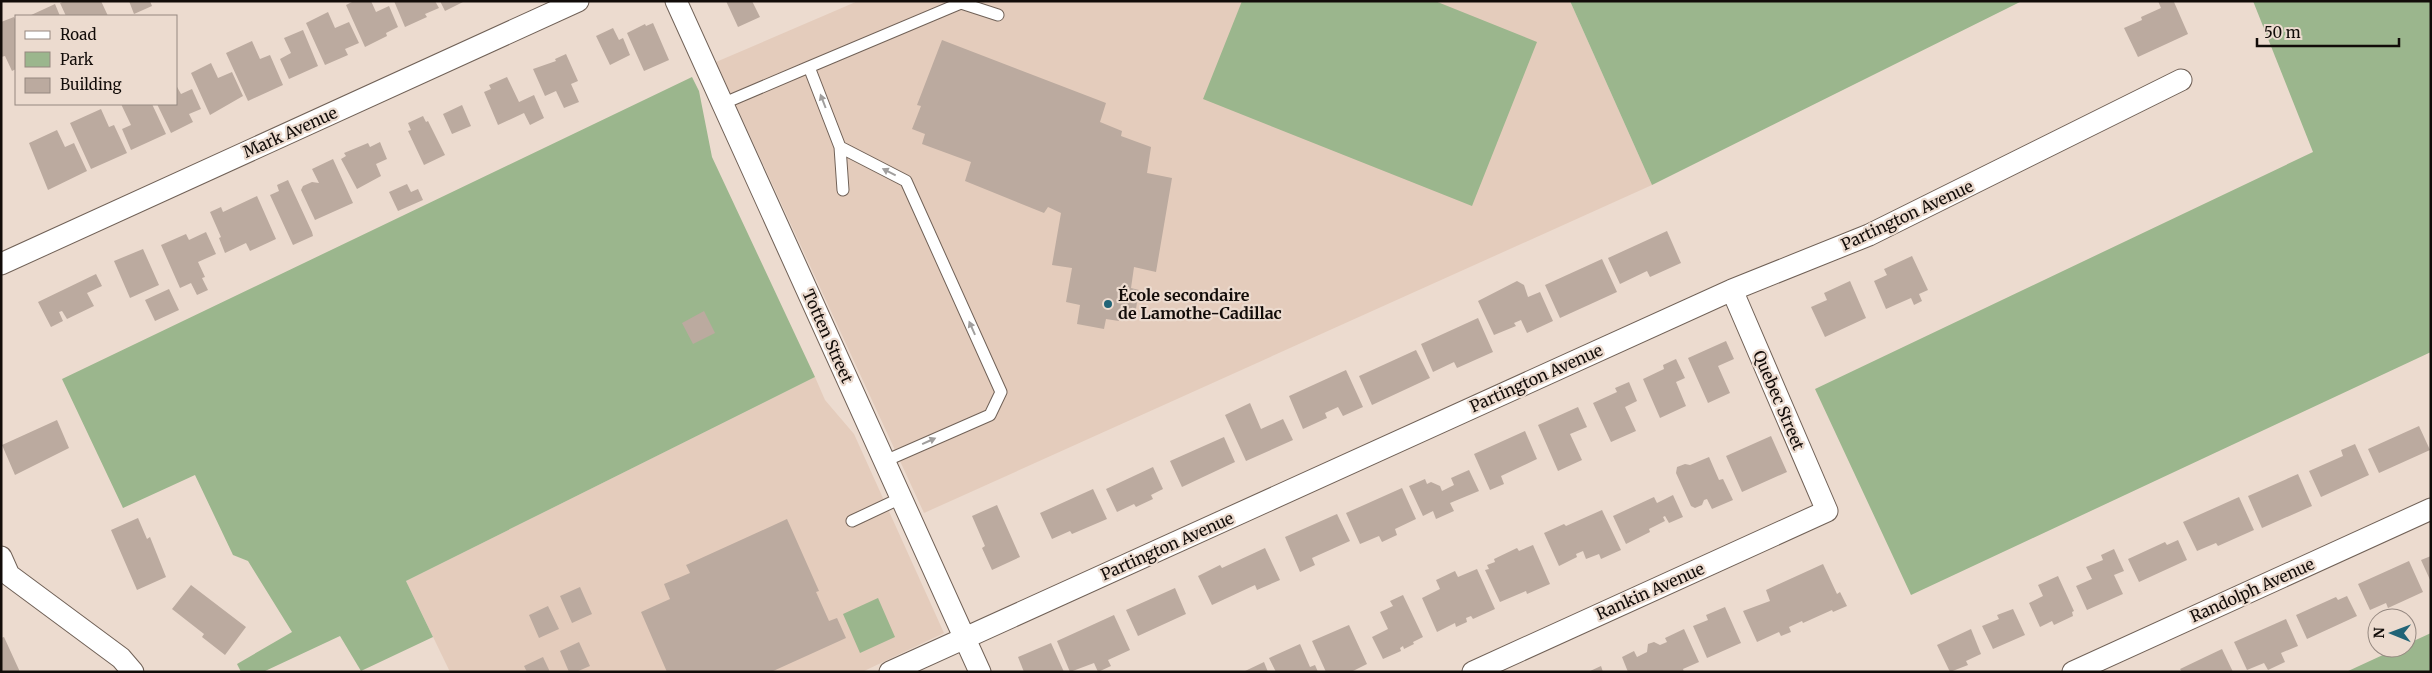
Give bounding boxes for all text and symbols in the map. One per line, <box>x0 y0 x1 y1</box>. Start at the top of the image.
legend <box>15 15 178 105</box>
scale bar <box>2257 15 2400 47</box>
text: 50 m <box>2264 23 2301 42</box>
text: Road <box>60 25 96 44</box>
text: Park <box>60 50 94 69</box>
text: Building <box>60 75 122 94</box>
one-way arrow <box>819 94 826 109</box>
street label: Mark Avenue <box>240 102 340 162</box>
one-way arrow <box>882 168 896 176</box>
street label: Partington Avenue <box>1838 176 1976 254</box>
place label: École secondaire de Lamothe-Cadillac <box>1118 285 1282 323</box>
street label: Totten Street <box>798 286 858 387</box>
marker: École secondaire de Lamothe-Cadillac <box>1102 298 1114 310</box>
one-way arrow <box>968 321 976 335</box>
street label: Partington Avenue <box>1466 340 1606 416</box>
street label: Quebec Street <box>1749 347 1809 454</box>
one-way arrow <box>922 437 936 445</box>
street label: Partington Avenue <box>1097 508 1237 584</box>
street label: Randolph Avenue <box>2187 554 2317 626</box>
street label: Rankin Avenue <box>1593 558 1707 624</box>
north arrow <box>2367 608 2417 658</box>
text: N <box>2370 627 2388 638</box>

